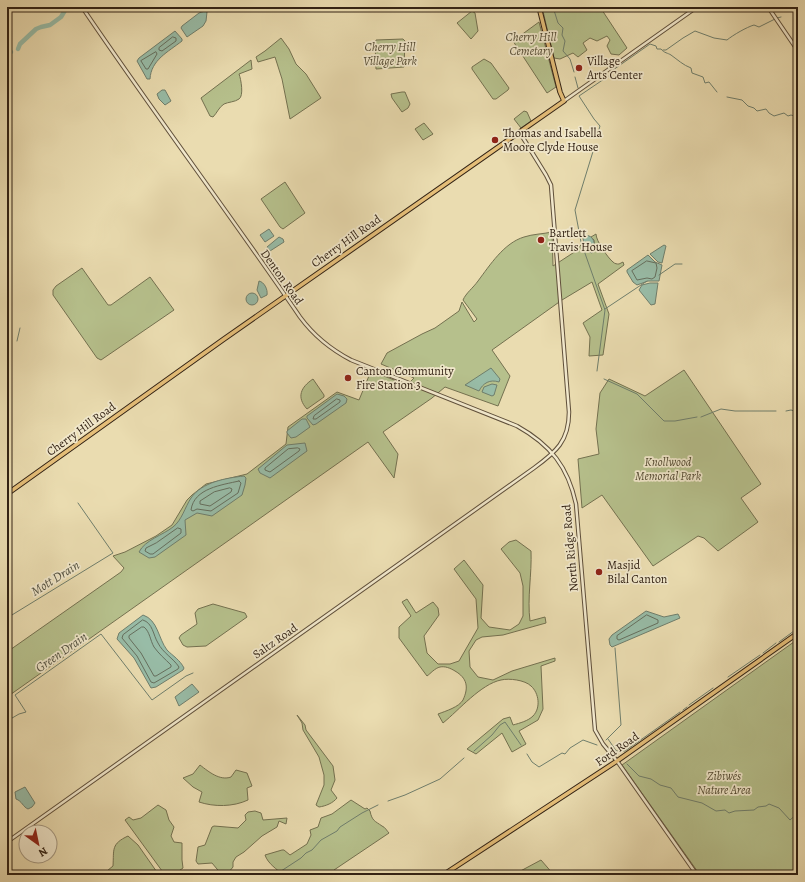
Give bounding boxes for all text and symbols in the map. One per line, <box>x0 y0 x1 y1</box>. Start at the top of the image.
park label: Cherry Hill Cemetary <box>506 29 556 59</box>
park label: Cherry Hill Village Park <box>363 39 418 69</box>
place label: Village Arts Center <box>586 53 643 83</box>
marker: Village Arts Center <box>574 63 584 73</box>
place label: Thomas and Isabella Moore Clyde House <box>503 125 602 155</box>
marker: Thomas and Isabella Moore Clyde House <box>490 135 500 145</box>
street label: Cherry Hill Road <box>308 211 385 271</box>
place label: Bartlett Travis House <box>549 225 612 255</box>
marker: Bartlett Travis House <box>536 235 546 245</box>
street label: Denton Road <box>257 246 307 308</box>
place label: Canton Community Fire Station 3 <box>356 363 454 393</box>
marker: Canton Community Fire Station 3 <box>343 373 353 383</box>
street label: Cherry Hill Road <box>43 398 119 460</box>
park label: Knollwood Memorial Park <box>635 454 702 484</box>
street label: North Ridge Road <box>558 503 582 592</box>
water label: Mott Drain <box>28 556 82 600</box>
place label: Masjid Bilal Canton <box>607 557 668 587</box>
marker: Masjid Bilal Canton <box>594 567 604 577</box>
street label: Saltz Road <box>249 619 301 662</box>
water label: Green Drain <box>32 628 90 676</box>
street label: Ford Road <box>592 728 642 770</box>
park label: Zibiwés Nature Area <box>697 768 751 798</box>
north arrow <box>18 824 58 864</box>
text: N <box>36 843 51 860</box>

